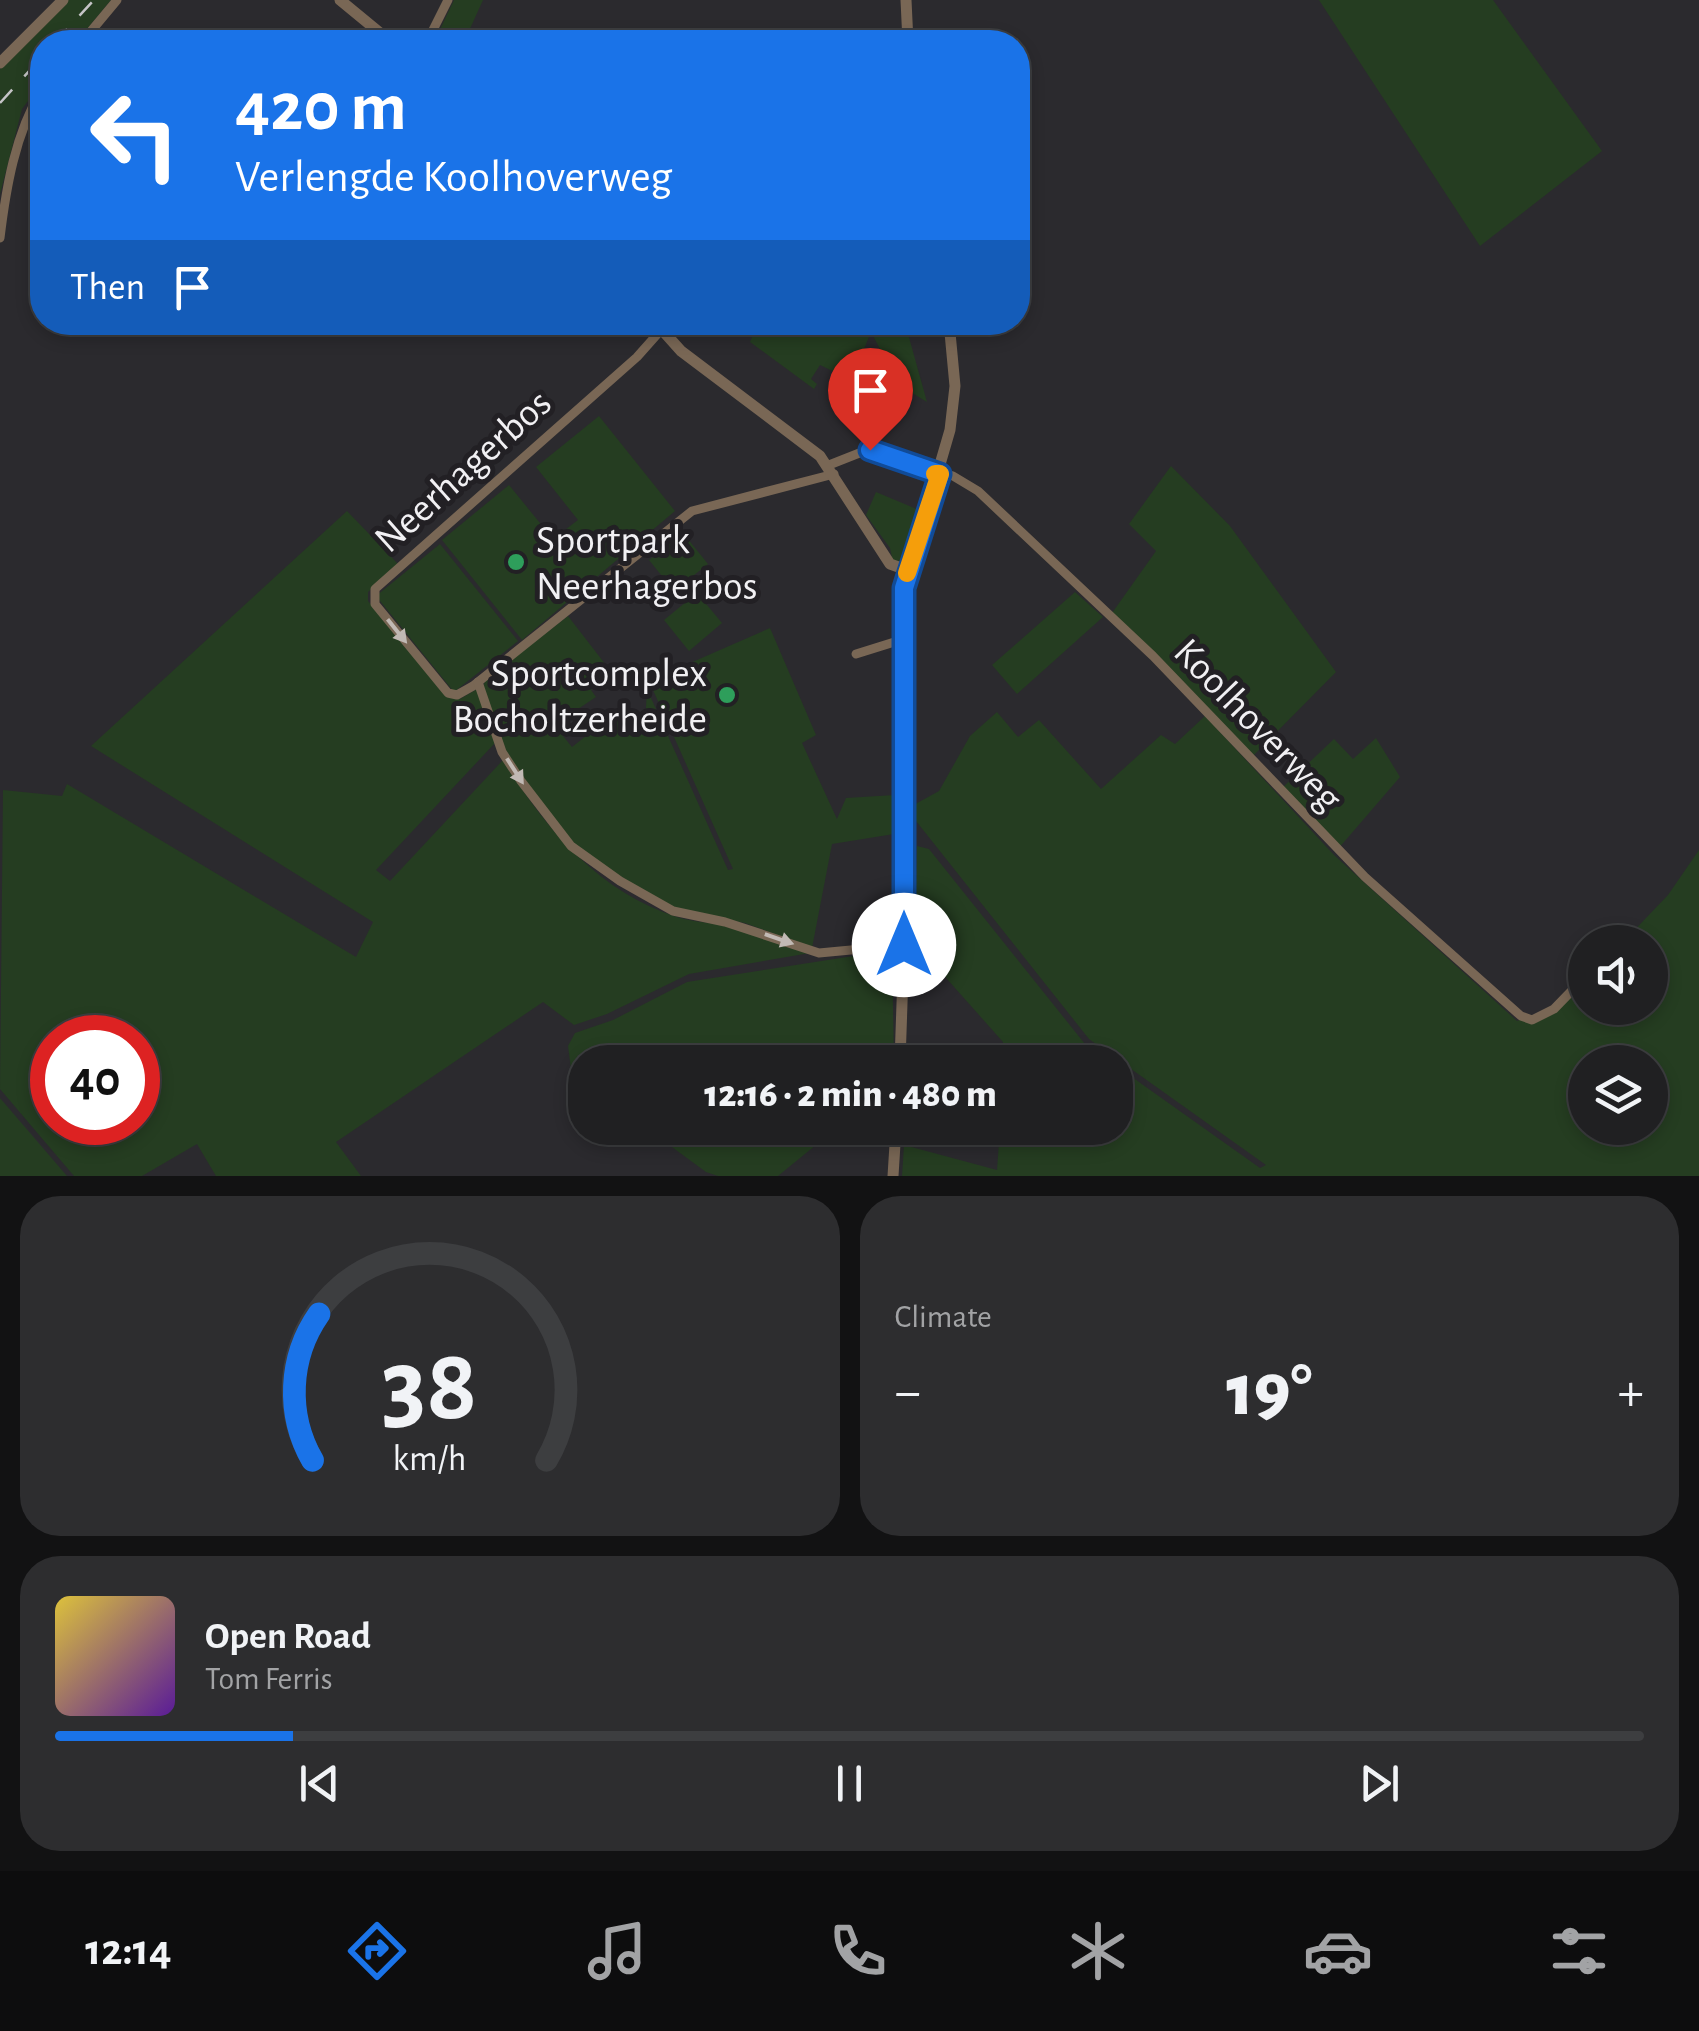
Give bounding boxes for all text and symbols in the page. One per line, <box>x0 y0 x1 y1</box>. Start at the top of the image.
icon: left <box>70 70 200 200</box>
text: 420 m <box>235 73 407 143</box>
text: Verlengde Koolhoverweg <box>235 155 672 200</box>
icon: arrive <box>165 260 220 315</box>
text: Then <box>70 269 145 307</box>
pin <box>828 348 913 451</box>
icon: arrive <box>843 363 898 418</box>
street label: Neerhagerbos <box>368 383 559 560</box>
place label: Sportpark Neerhagerbos <box>536 521 758 607</box>
marker: Sportpark Neerhagerbos <box>505 551 527 573</box>
one-way arrow <box>386 619 407 644</box>
street label: Koolhoverweg <box>1166 632 1349 820</box>
place label: Sportcomplex Bocholtzerheide <box>452 654 707 740</box>
marker: Sportcomplex Bocholtzerheide <box>716 684 738 706</box>
one-way arrow <box>505 758 523 785</box>
position arrow <box>852 893 956 997</box>
map controls <box>1568 925 1668 1145</box>
button: sound <box>1568 925 1668 1025</box>
one-way arrow <box>765 932 795 947</box>
speed limit sign: 40 <box>30 1015 160 1145</box>
button: layers <box>1568 1045 1668 1145</box>
text: 12:16 · 2 min · 480 m <box>704 1076 997 1114</box>
text: Climate <box>895 1301 992 1333</box>
text: 38 <box>382 1335 478 1439</box>
text: 19° <box>1226 1354 1312 1429</box>
text: − <box>895 1365 921 1420</box>
text: + <box>1618 1365 1644 1420</box>
text: km/h <box>393 1441 467 1477</box>
text: Open Road <box>205 1618 371 1656</box>
text: Tom Ferris <box>205 1663 333 1695</box>
icon: previous <box>292 1756 347 1811</box>
icon: pause <box>822 1756 877 1811</box>
icon: next <box>1352 1756 1407 1811</box>
icon: directions <box>342 1916 412 1986</box>
icon: music <box>582 1916 652 1986</box>
icon: phone <box>823 1916 893 1986</box>
icon: climate <box>1063 1916 1133 1986</box>
icon: car <box>1303 1916 1373 1986</box>
icon: filters <box>1544 1916 1614 1986</box>
text: 12:14 <box>85 1928 172 1973</box>

